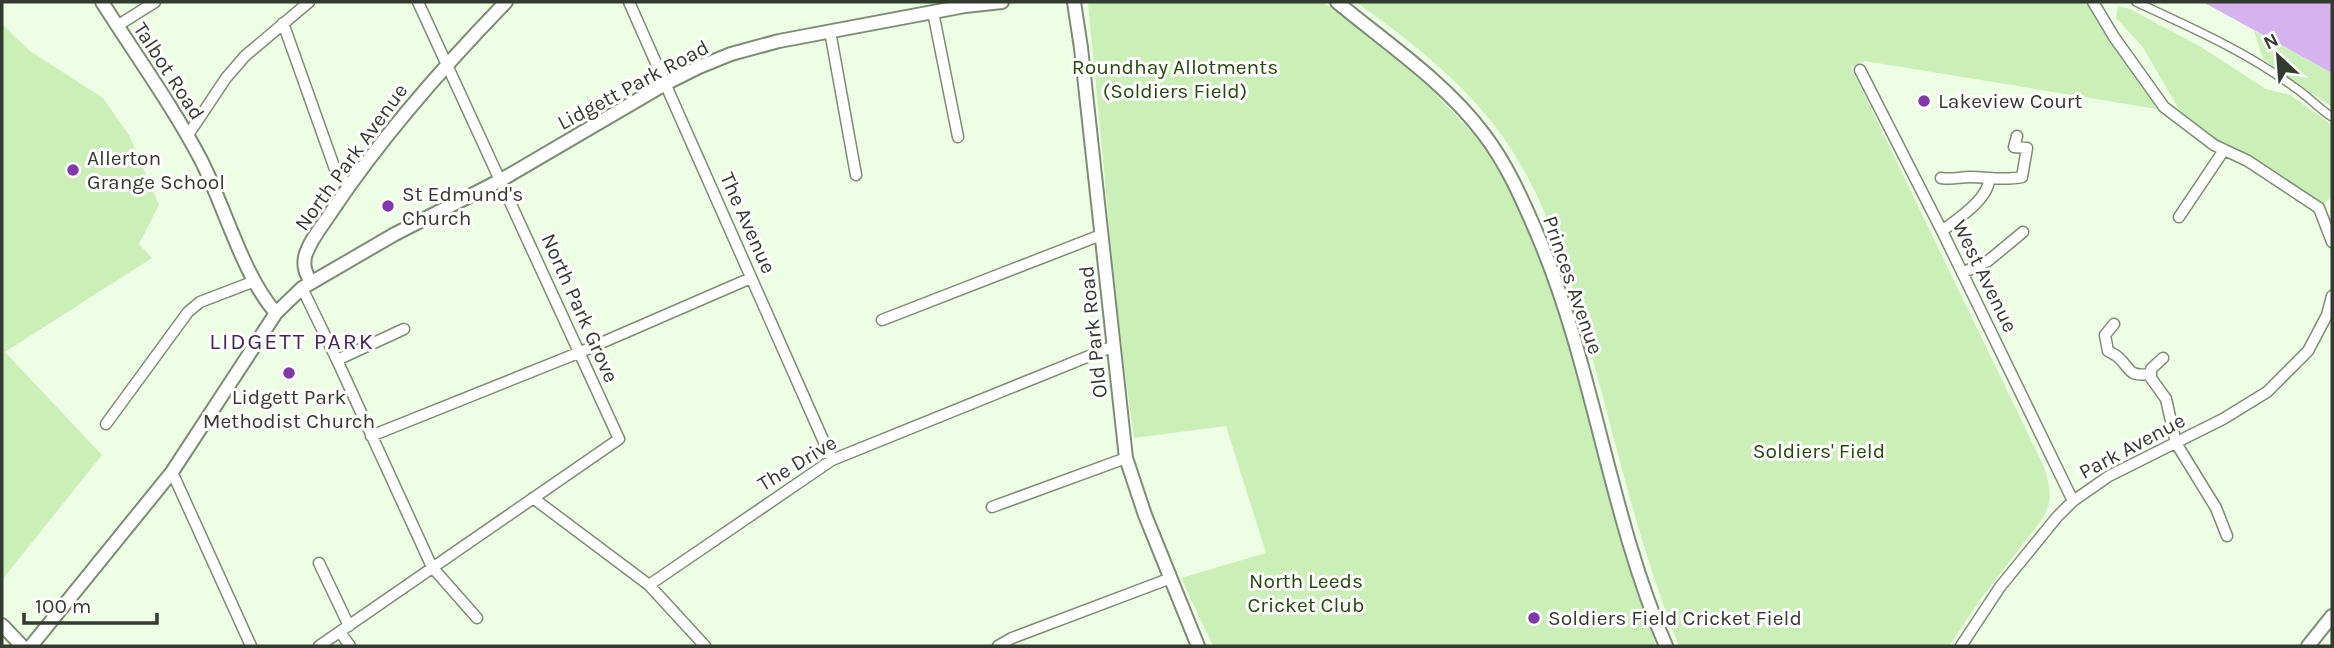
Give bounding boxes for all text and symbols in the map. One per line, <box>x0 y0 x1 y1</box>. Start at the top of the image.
street label: Talbot Road <box>129 18 209 124</box>
north arrow <box>2243 21 2313 91</box>
text: N <box>2260 29 2282 54</box>
street label: Lidgett Park Road <box>553 35 713 135</box>
park label: Roundhay Allotments (Soldiers Field) <box>1072 55 1278 103</box>
street label: North Park Avenue <box>290 79 412 235</box>
place label: Lakeview Court <box>1938 89 2082 113</box>
marker: Lakeview Court <box>1916 93 1932 109</box>
place label: Allerton Grange School <box>87 146 225 194</box>
marker: Allerton Grange School <box>65 162 81 178</box>
street label: The Avenue <box>715 169 781 277</box>
place label: St Edmund's Church <box>402 182 523 230</box>
marker: St Edmund's Church <box>380 198 396 214</box>
street label: Princes Avenue <box>1538 213 1608 357</box>
street label: West Avenue <box>1947 216 2023 336</box>
street label: North Park Grove <box>536 230 624 386</box>
street label: Old Park Road <box>1074 265 1112 399</box>
district label: LIDGETT PARK <box>209 328 375 355</box>
marker: Lidgett Park Methodist Church <box>281 365 297 381</box>
place label: Lidgett Park Methodist Church <box>203 385 375 433</box>
street label: Park Avenue <box>2075 408 2189 484</box>
street label: The Drive <box>753 430 841 496</box>
park label: Soldiers' Field <box>1753 439 1885 463</box>
park label: North Leeds Cricket Club <box>1248 569 1364 617</box>
scale bar <box>24 582 158 626</box>
text: 100 m <box>35 594 92 618</box>
place label: Soldiers Field Cricket Field <box>1548 606 1802 630</box>
marker: Soldiers Field Cricket Field <box>1526 610 1542 626</box>

